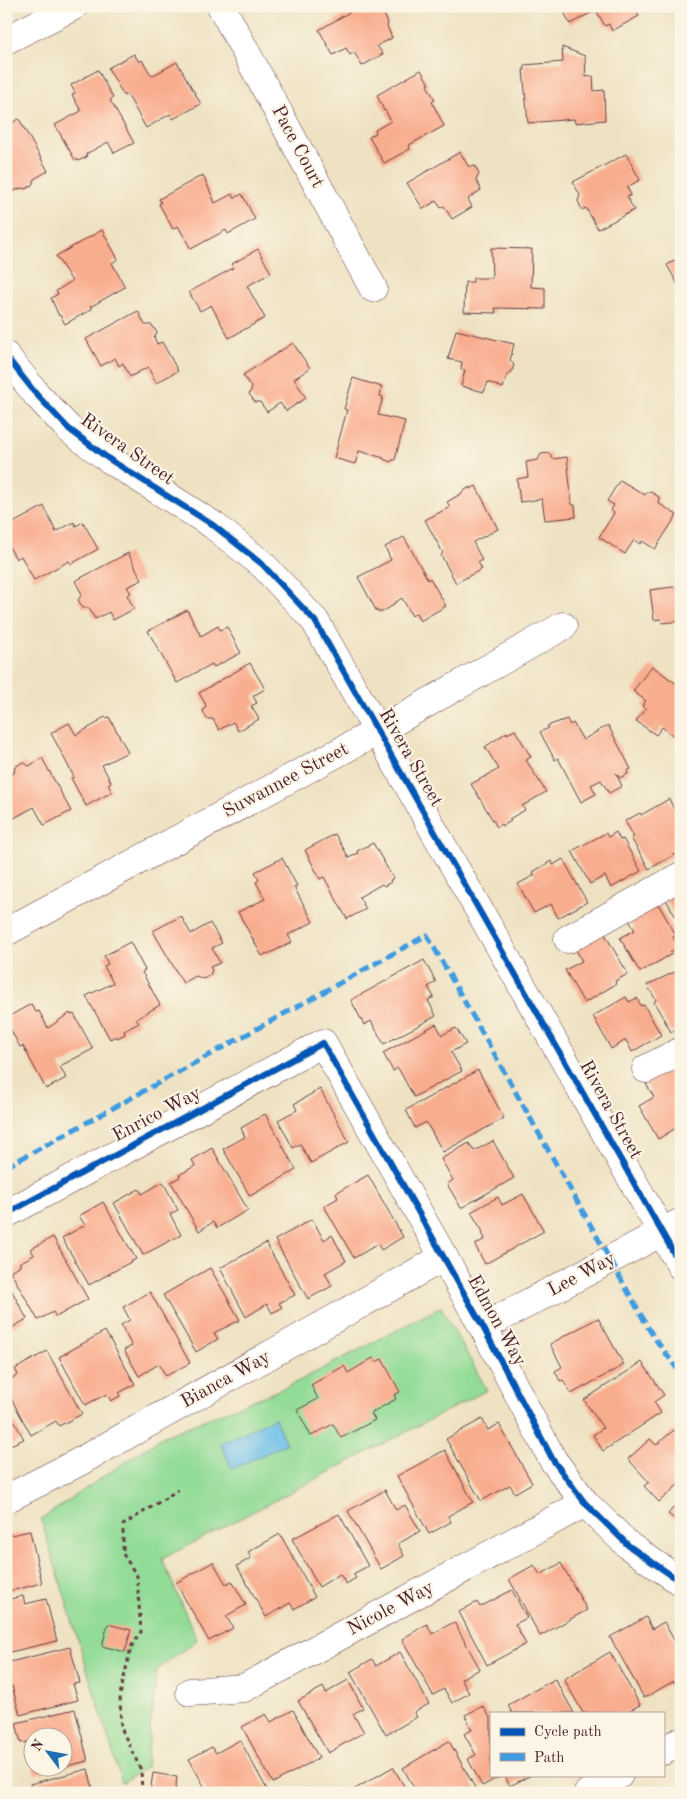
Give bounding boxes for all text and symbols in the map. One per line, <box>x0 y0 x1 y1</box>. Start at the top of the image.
street label: Pace Court <box>267 103 327 191</box>
street label: Rivera Street <box>77 411 177 489</box>
street label: Rivera Street <box>374 706 446 810</box>
street label: Suwannee Street <box>220 740 352 822</box>
street label: Rivera Street <box>575 1058 645 1162</box>
street label: Enrico Way <box>110 1084 204 1146</box>
street label: Lee Way <box>545 1249 619 1301</box>
street label: Edmon Way <box>463 1272 529 1370</box>
street label: Bianca Way <box>178 1348 274 1412</box>
street label: Nicole Way <box>345 1578 437 1640</box>
legend <box>490 1712 664 1776</box>
text: Cycle path <box>534 1725 602 1740</box>
north arrow <box>22 1726 72 1776</box>
text: N <box>29 1737 47 1754</box>
text: Path <box>534 1751 564 1766</box>

